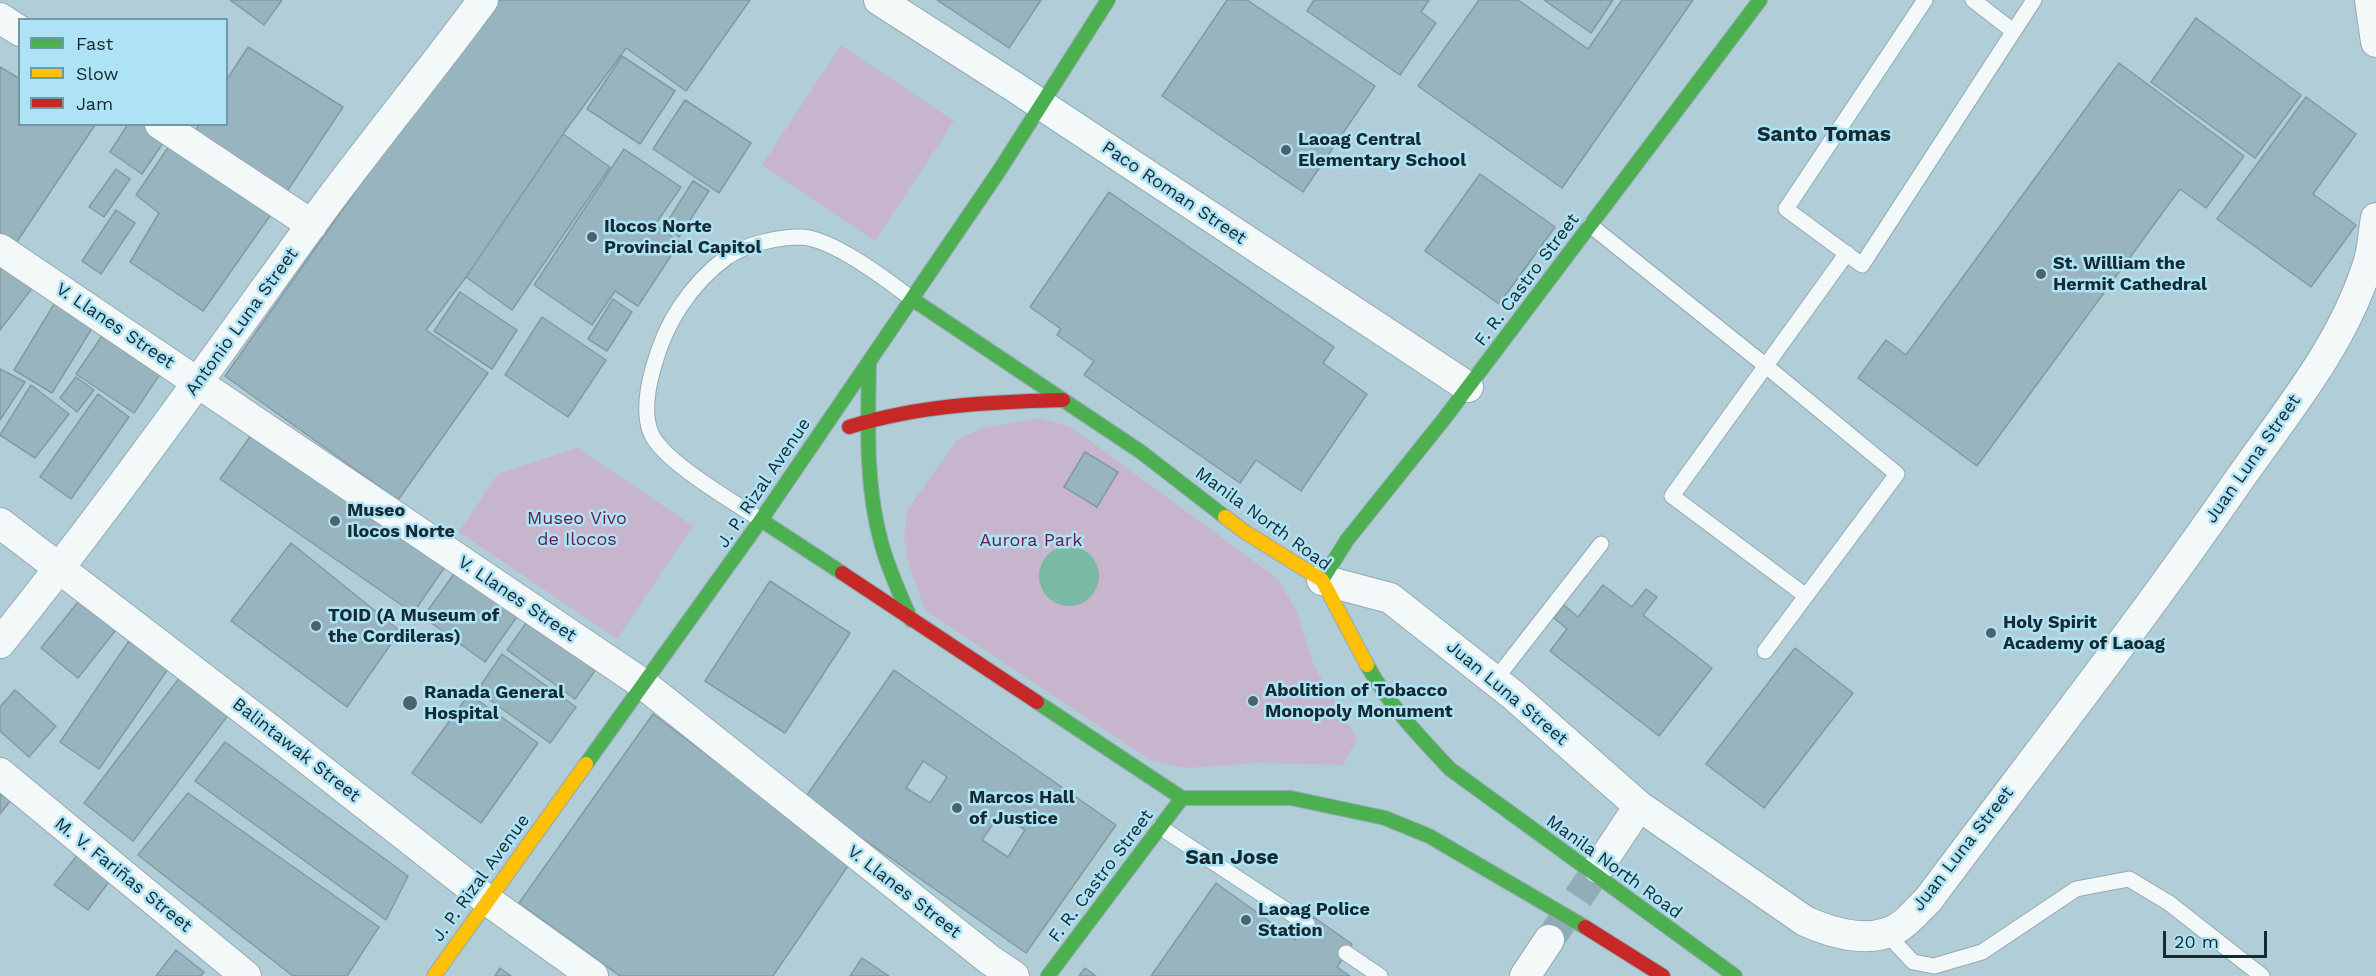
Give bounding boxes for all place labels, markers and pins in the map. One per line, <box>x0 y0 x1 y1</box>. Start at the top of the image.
place label: Laoag Central Elementary School <box>1298 129 1466 172</box>
marker: Laoag Central Elementary School <box>1279 143 1293 157</box>
place label: Ilocos Norte Provincial Capitol <box>604 216 761 258</box>
marker: Ilocos Norte Provincial Capitol <box>585 230 599 244</box>
place label: St. William the Hermit Cathedral <box>2053 253 2207 296</box>
marker: St. William the Hermit Cathedral <box>2034 267 2048 281</box>
place label: Museo Ilocos Norte <box>347 500 455 542</box>
marker: Museo Ilocos Norte <box>328 514 342 528</box>
place label: TOID (A Museum of the Cordileras) <box>328 605 499 648</box>
place label: Holy Spirit Academy of Laoag <box>2003 612 2165 654</box>
marker: TOID (A Museum of the Cordileras) <box>309 619 323 633</box>
marker: Holy Spirit Academy of Laoag <box>1984 626 1998 640</box>
place label: Abolition of Tobacco Monopoly Monument <box>1265 680 1453 722</box>
place label: Ranada General Hospital <box>424 682 564 724</box>
marker: Ranada General Hospital <box>401 694 419 712</box>
marker: Abolition of Tobacco Monopoly Monument <box>1246 694 1260 708</box>
place label: Marcos Hall of Justice <box>969 787 1075 830</box>
marker: Marcos Hall of Justice <box>950 801 964 815</box>
place label: Laoag Police Station <box>1258 899 1370 942</box>
marker: Laoag Police Station <box>1239 913 1253 927</box>

